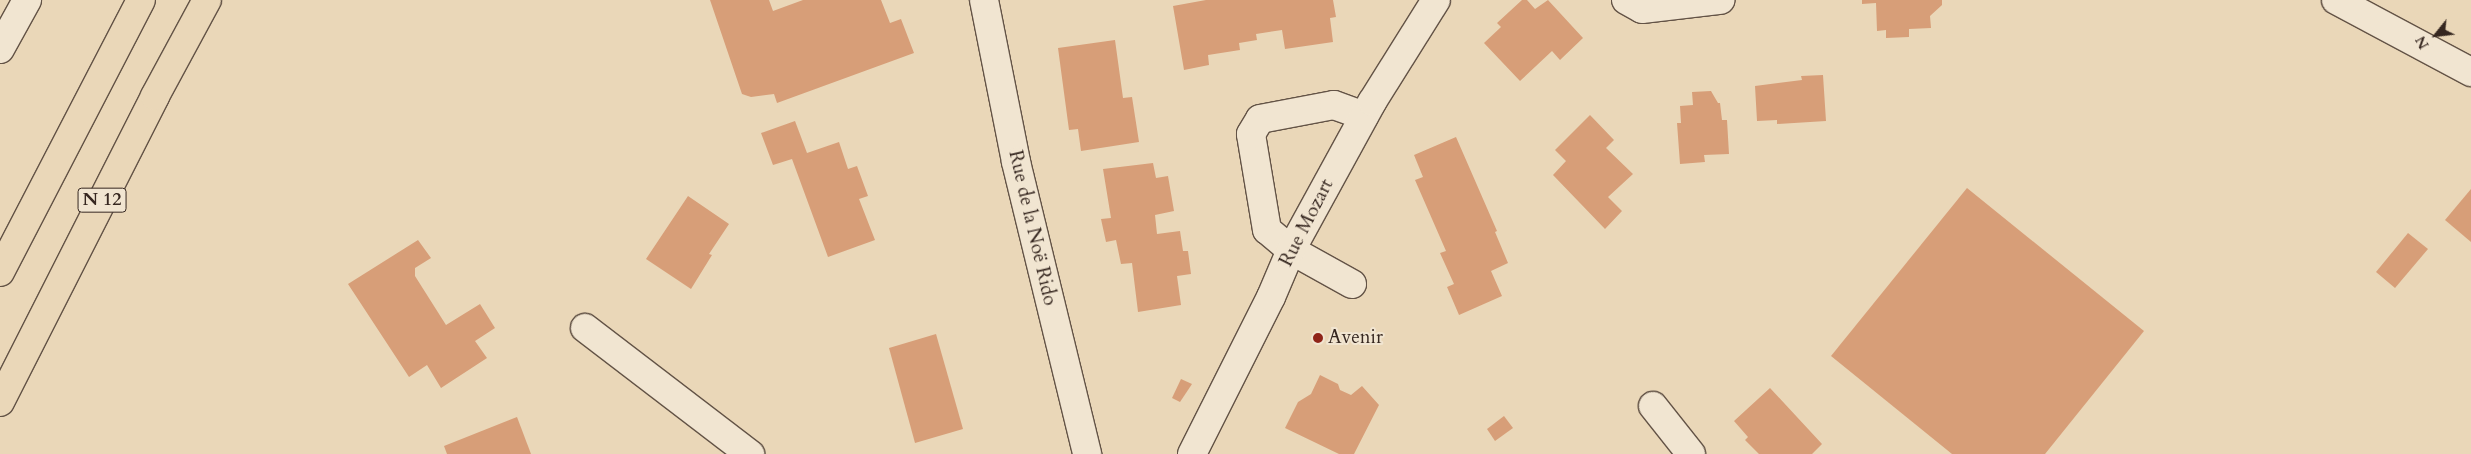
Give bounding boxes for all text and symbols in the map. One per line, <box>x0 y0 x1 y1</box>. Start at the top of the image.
north arrow <box>2411 10 2461 60</box>
text: N <box>2411 33 2434 52</box>
street label: Rue de la Noë Rido <box>1003 148 1061 308</box>
street label: Rue Mozart <box>1275 175 1339 271</box>
road number: N 12 <box>77 184 127 216</box>
place label: Avenir <box>1328 327 1383 349</box>
marker: Avenir <box>1312 332 1324 344</box>

